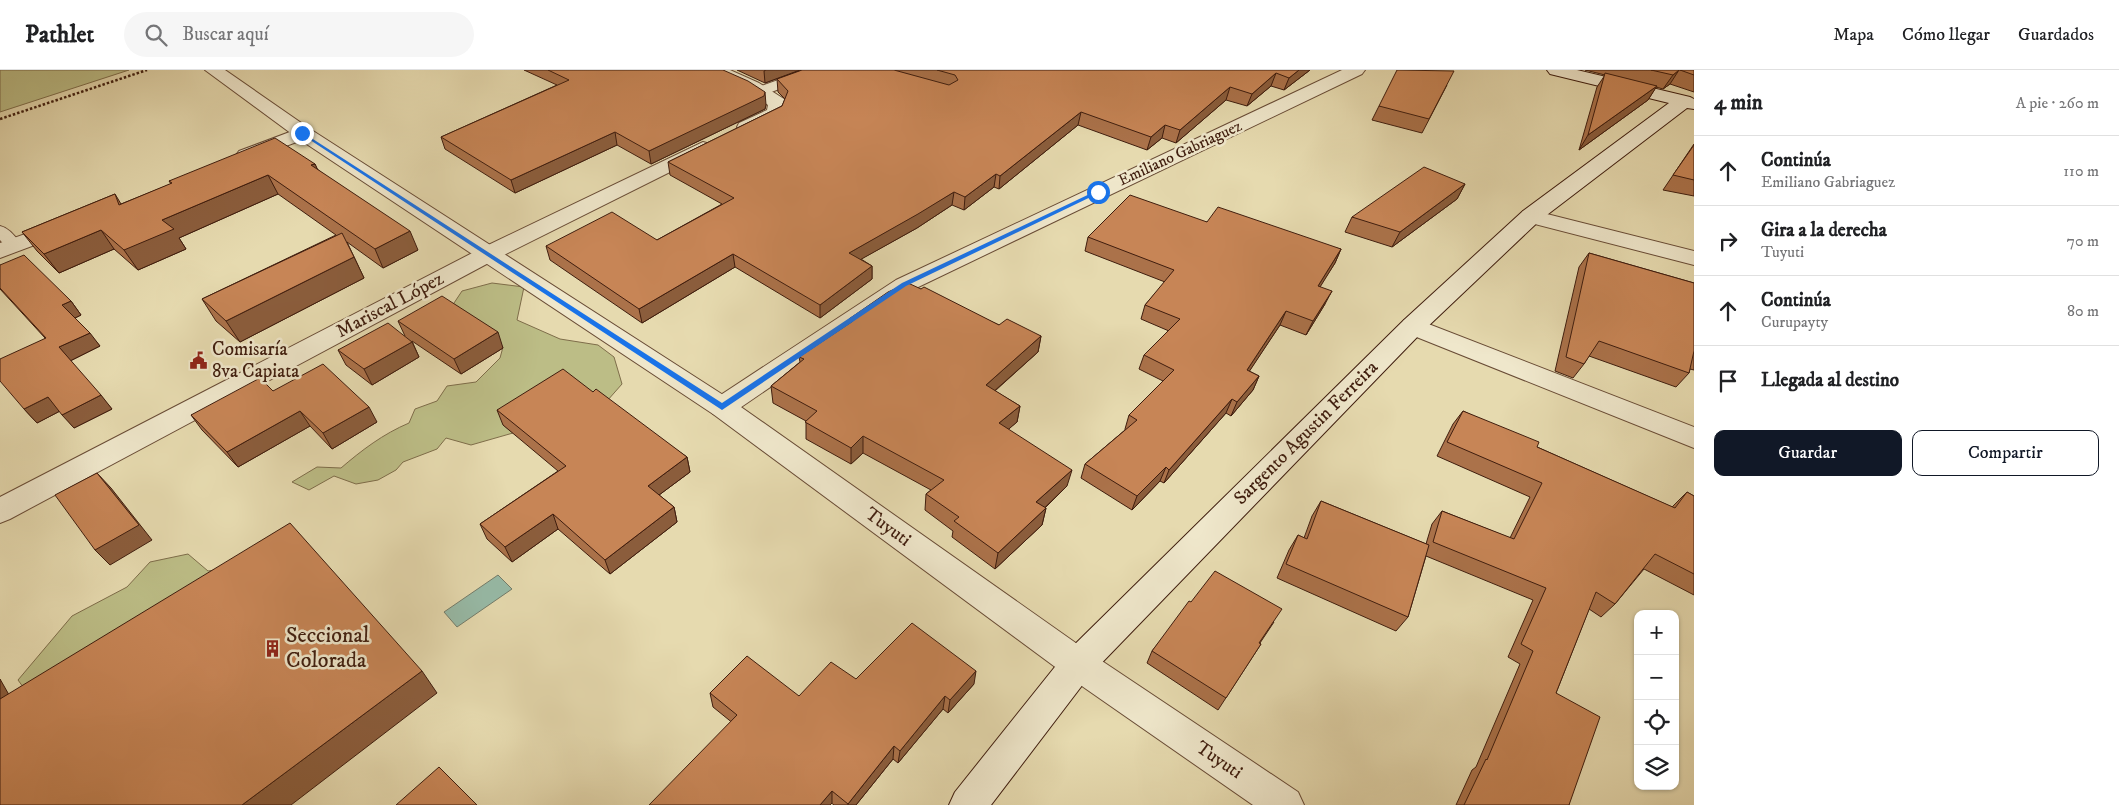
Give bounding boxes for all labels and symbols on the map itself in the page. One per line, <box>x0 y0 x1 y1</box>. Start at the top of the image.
street label: Emiliano Gabriaguez <box>1115 116 1245 190</box>
route end <box>291 122 314 145</box>
route start <box>1087 181 1110 204</box>
street label: Mariscal López <box>332 267 448 343</box>
place label: Comisaría 8va Capiata <box>212 338 299 383</box>
public building icon: Comisaría 8va Capiata <box>188 350 208 370</box>
street label: Sargento Agustin Ferreira <box>1229 356 1383 510</box>
street label: Tuyuti <box>860 503 916 551</box>
place label: Seccional Colorada <box>286 622 370 674</box>
building icon: Seccional Colorada <box>262 638 282 658</box>
street label: Tuyuti <box>1191 736 1247 784</box>

